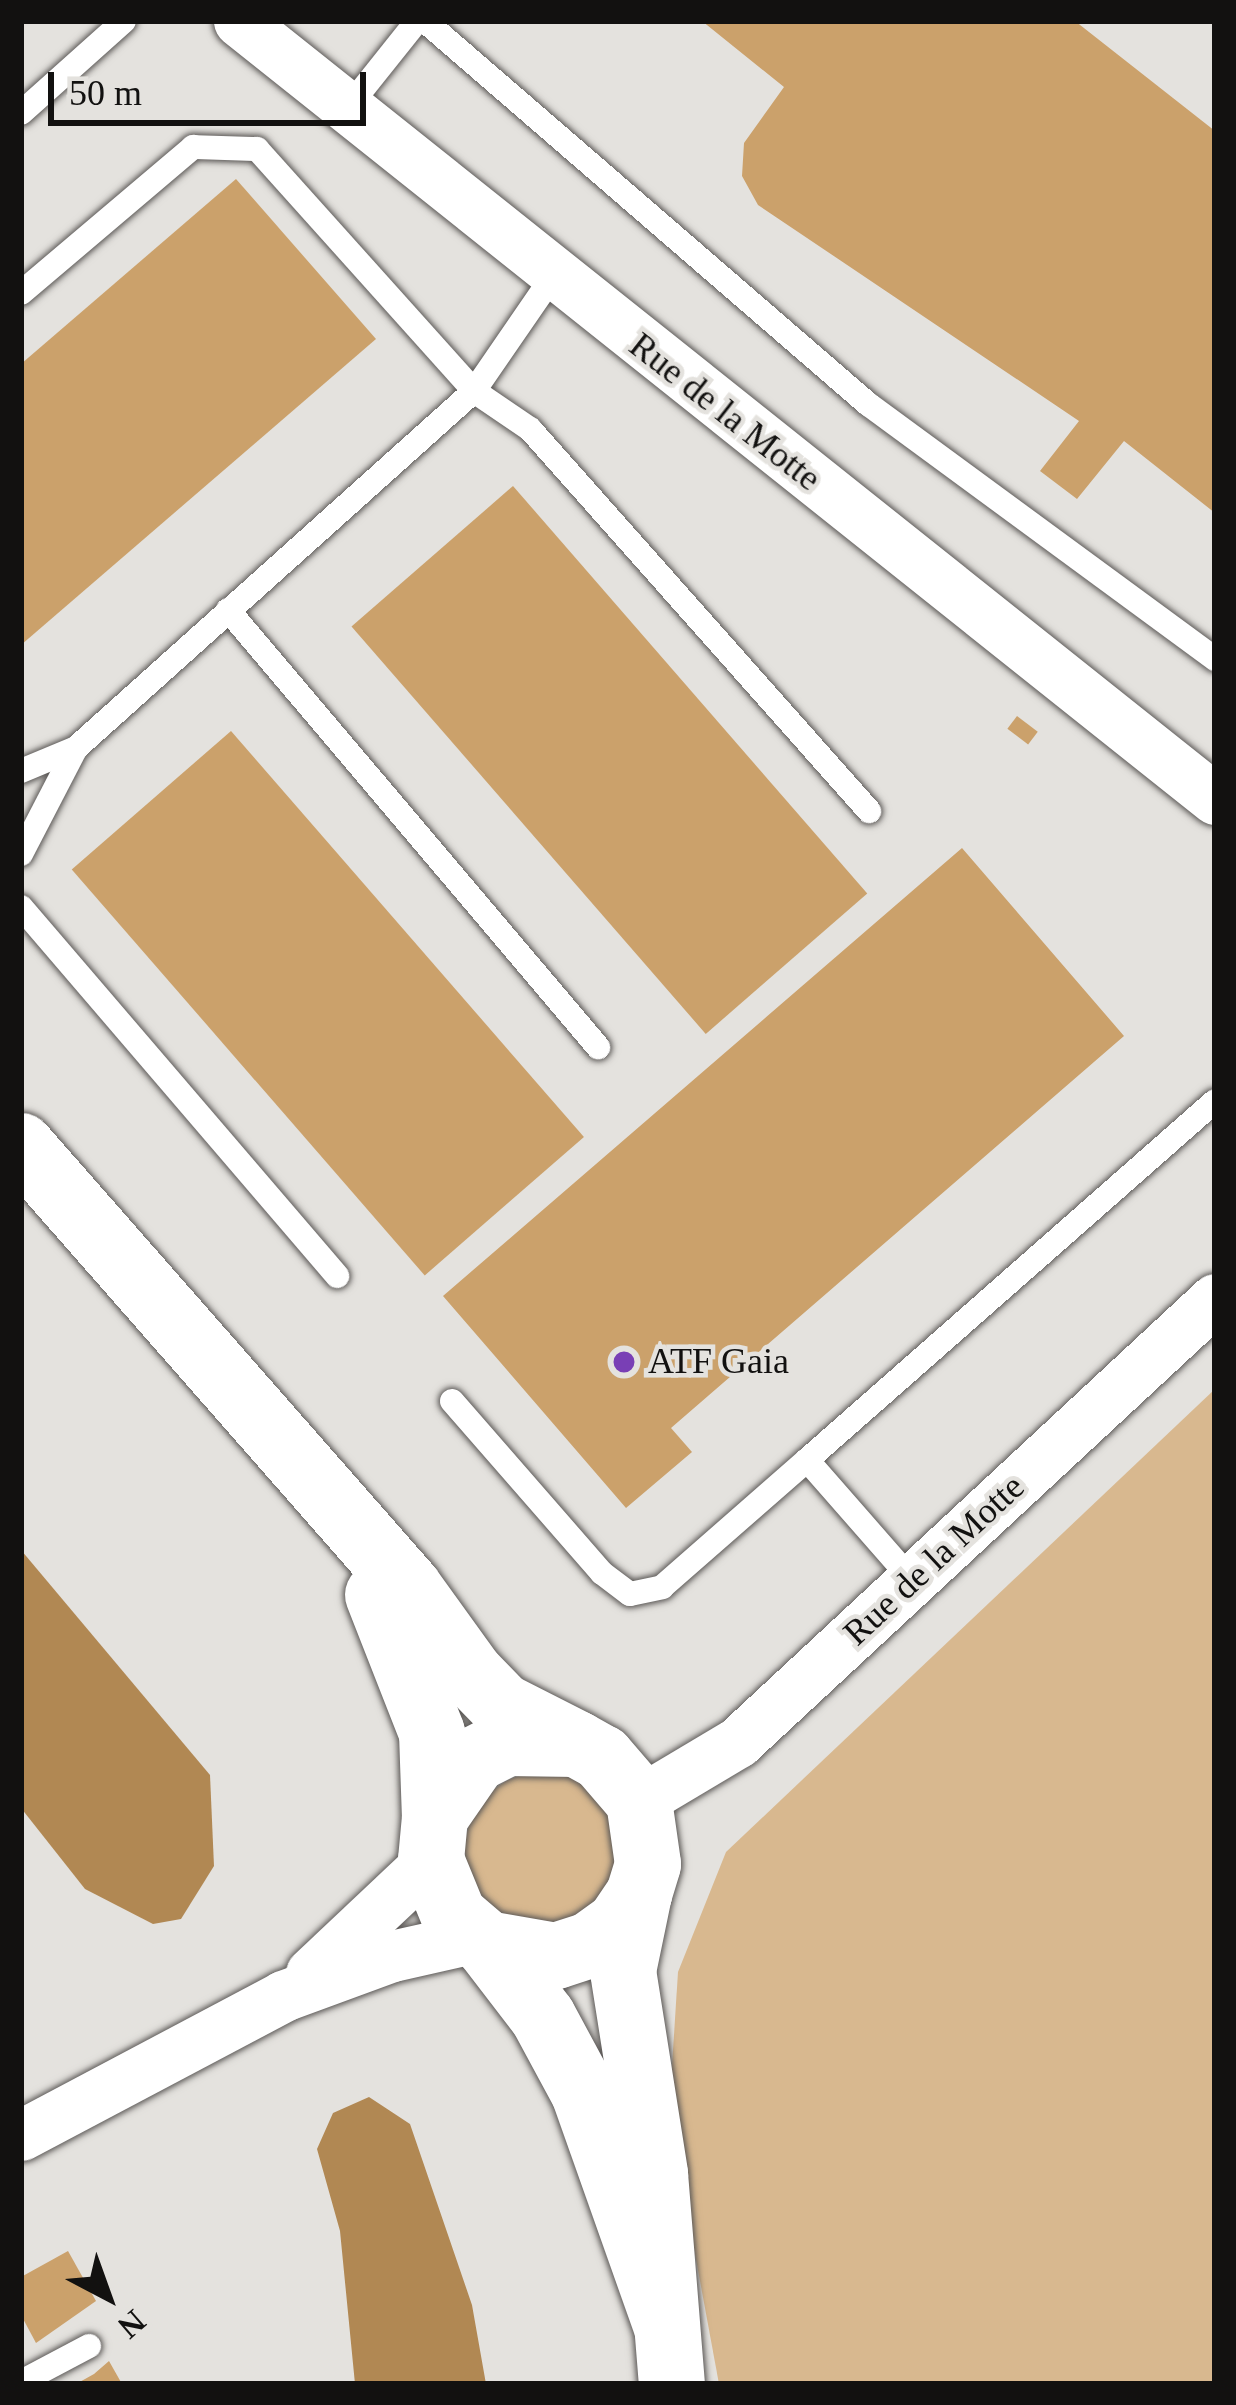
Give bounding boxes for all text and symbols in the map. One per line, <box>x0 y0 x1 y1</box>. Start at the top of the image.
scale bar <box>54 48 372 122</box>
text: 50 m <box>69 73 142 113</box>
street label: Rue de la Motte <box>621 324 829 500</box>
place label: ATF Gaia <box>648 1340 789 1384</box>
marker: ATF Gaia <box>611 1349 637 1375</box>
street label: Rue de la Motte <box>835 1465 1033 1655</box>
north arrow <box>48 2237 168 2357</box>
text: N <box>111 2303 152 2346</box>

